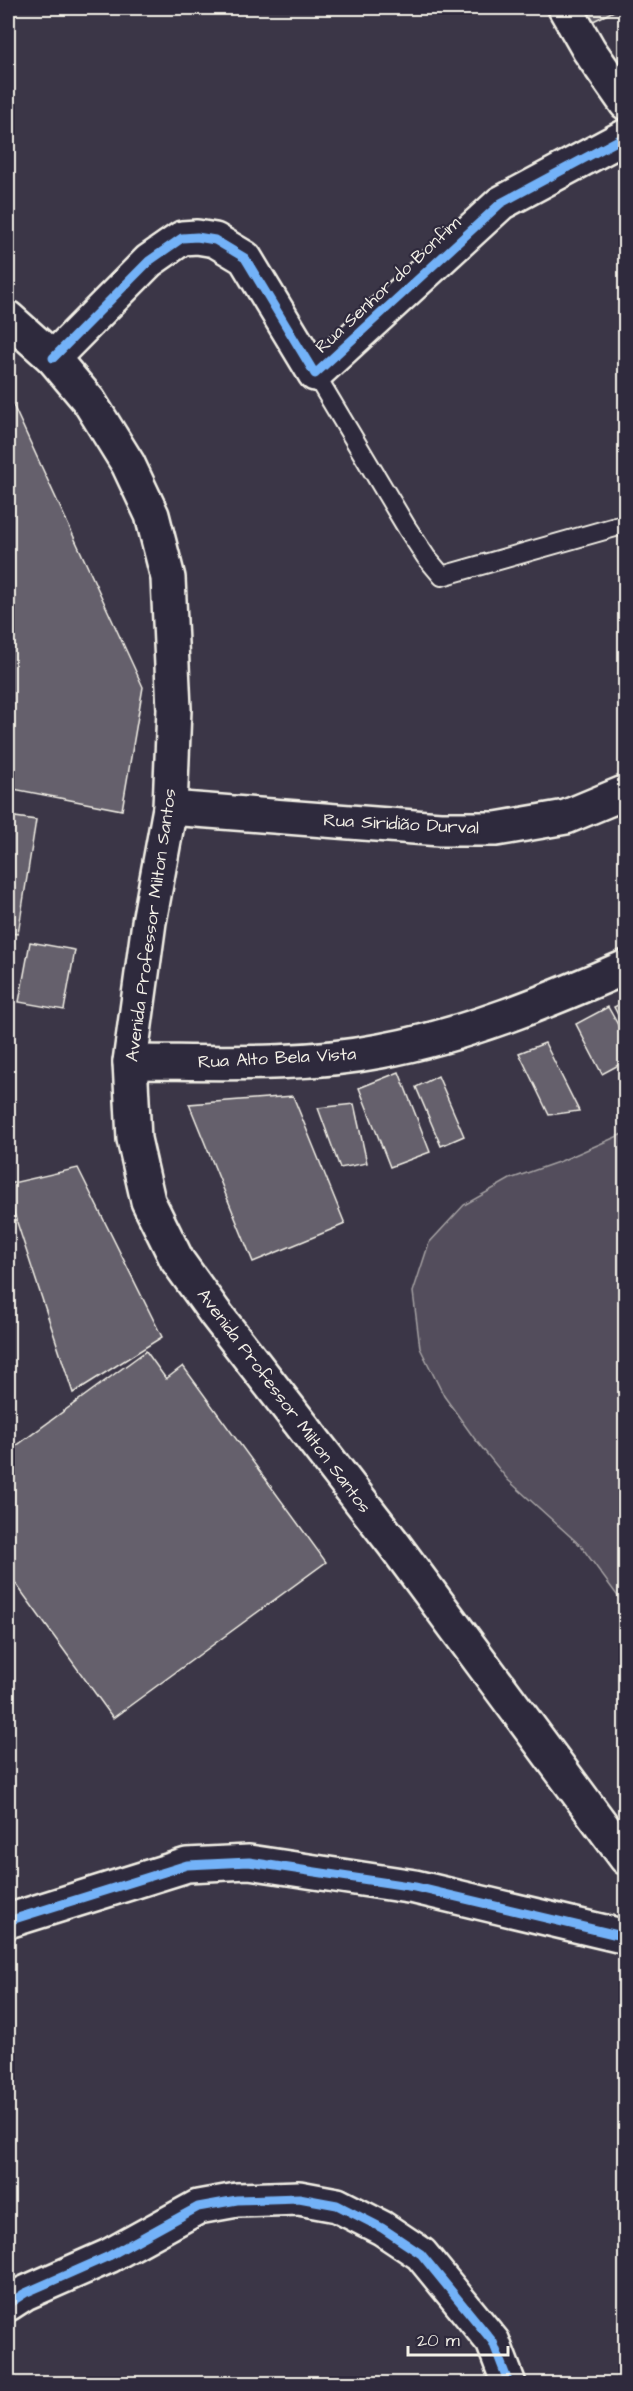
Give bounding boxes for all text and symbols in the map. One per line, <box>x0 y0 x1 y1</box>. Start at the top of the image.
street label: Rua Senhor do Bonfim <box>310 211 466 359</box>
street label: Avenida Professor Milton Santos <box>119 787 183 1063</box>
street label: Rua Siridião Durval <box>323 807 480 841</box>
street label: Rua Alto Bela Vista <box>197 1041 357 1075</box>
street label: Avenida Professor Milton Santos <box>191 1283 377 1519</box>
scale bar <box>408 2319 508 2357</box>
text: 20 m <box>417 2328 460 2353</box>

